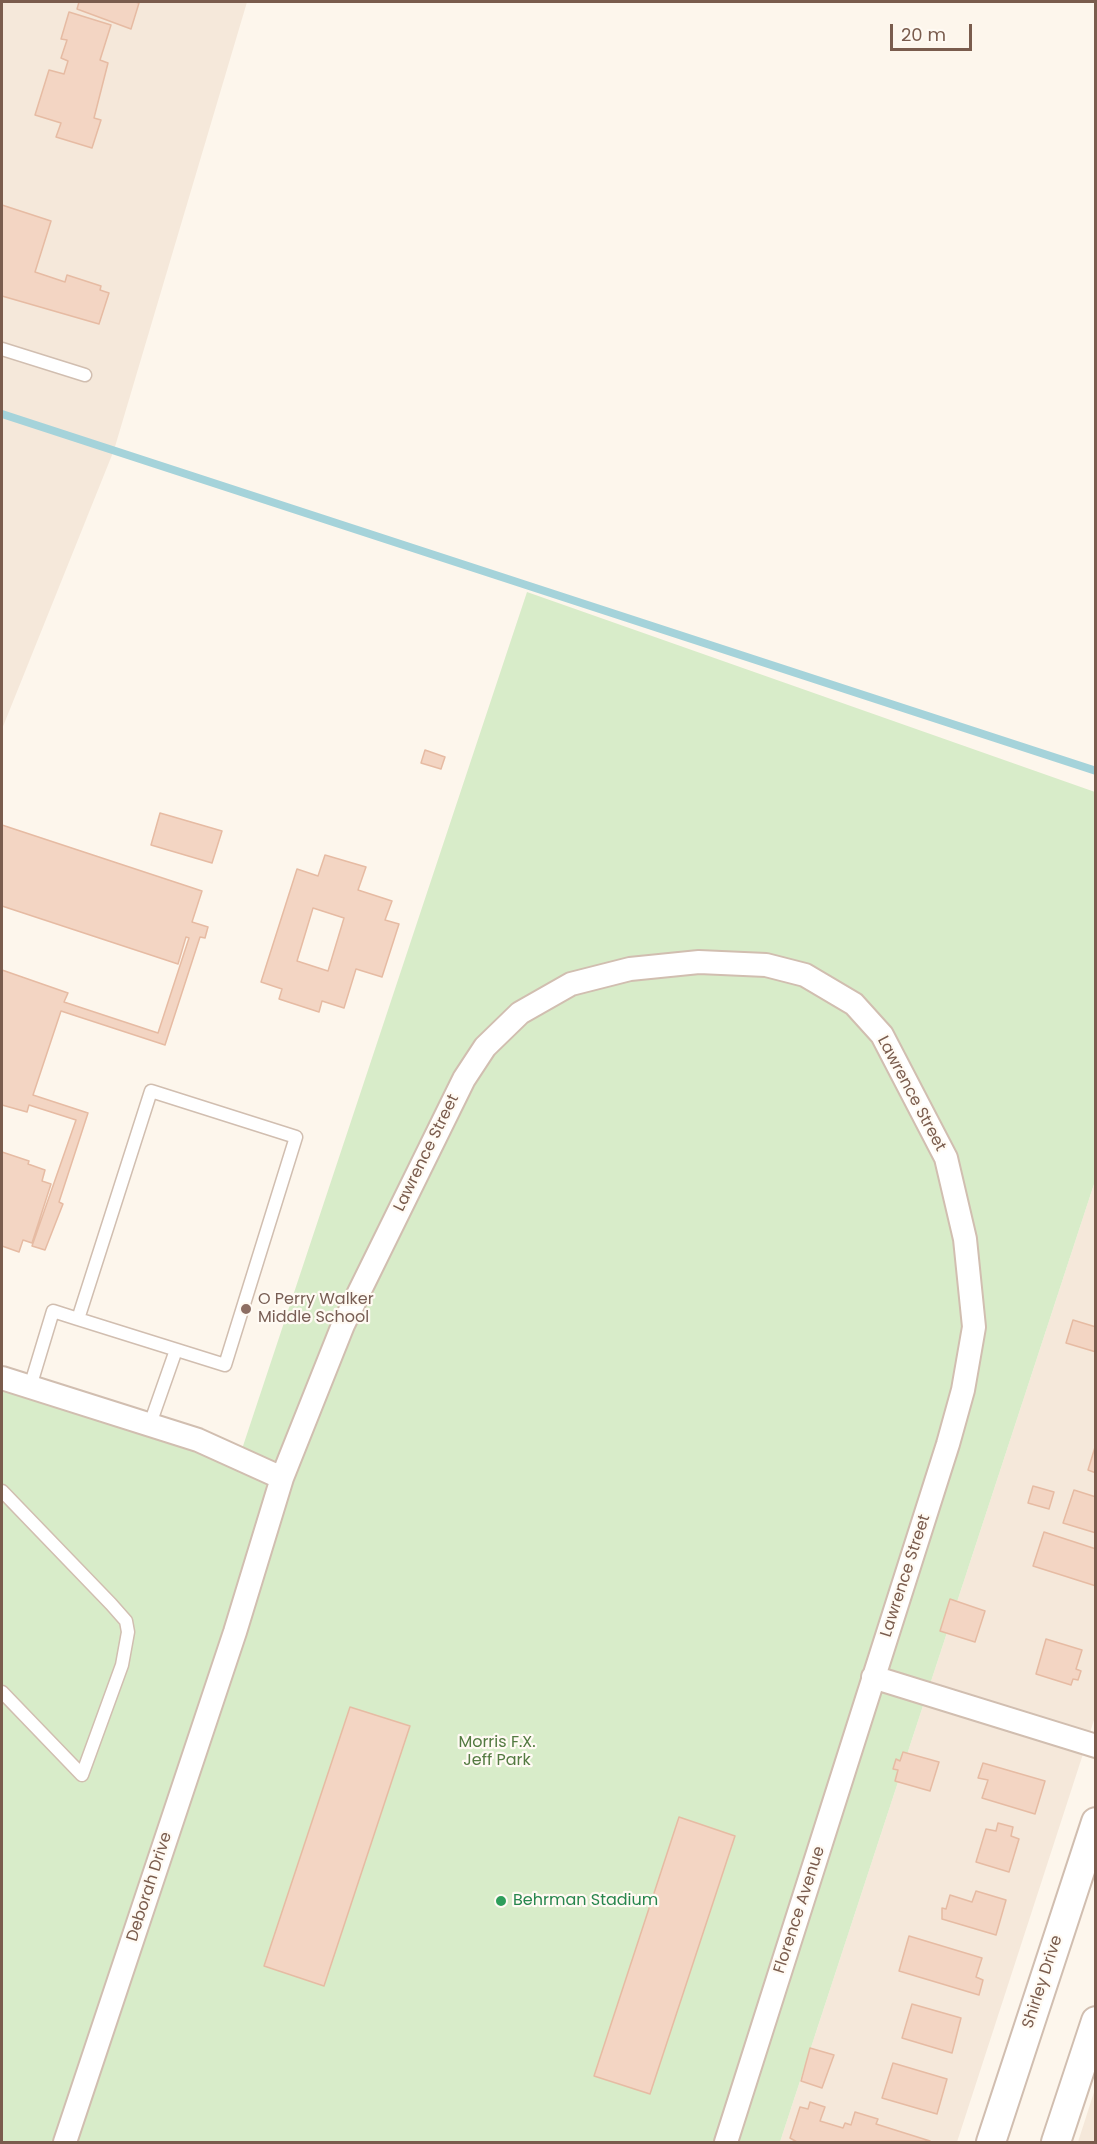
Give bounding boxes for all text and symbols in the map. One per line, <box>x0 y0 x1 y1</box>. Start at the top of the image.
scale bar <box>893 12 976 50</box>
text: 20 m <box>901 22 946 47</box>
street label: Lawrence Street <box>873 1033 949 1155</box>
street label: Lawrence Street <box>390 1091 464 1215</box>
place label: O Perry Walker Middle School <box>258 1290 374 1328</box>
marker: O Perry Walker Middle School <box>239 1302 253 1316</box>
street label: Lawrence Street <box>877 1512 935 1640</box>
park label: Morris F.X. Jeff Park <box>458 1733 536 1771</box>
street label: Deborah Drive <box>123 1830 177 1944</box>
street label: Florence Avenue <box>770 1844 830 1976</box>
place label: Behrman Stadium <box>513 1891 658 1911</box>
marker: Behrman Stadium <box>494 1894 508 1908</box>
street label: Shirley Drive <box>1019 1933 1067 2031</box>

